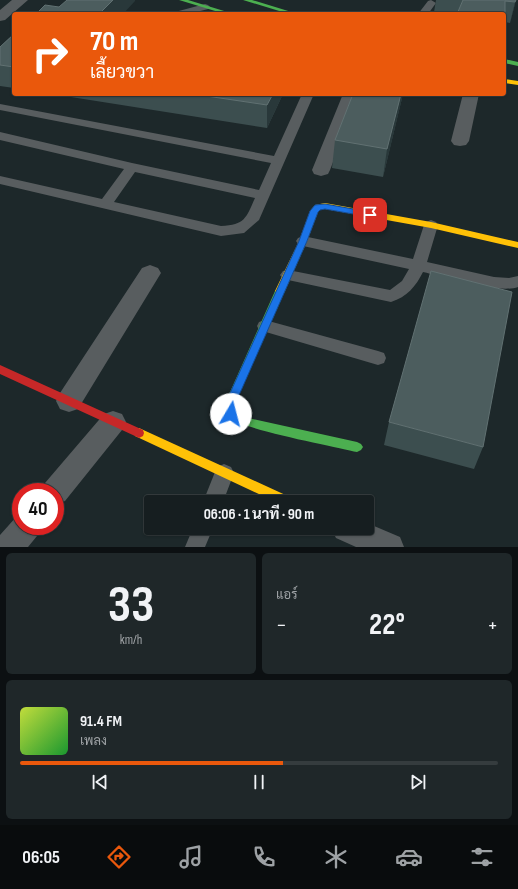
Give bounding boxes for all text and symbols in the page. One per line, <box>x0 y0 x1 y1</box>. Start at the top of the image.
text: 70 m <box>90 25 138 58</box>
icon: right <box>24 28 76 80</box>
text: เลี้ยวขวา <box>90 62 154 83</box>
pin <box>353 198 387 232</box>
icon: arrive <box>359 204 381 226</box>
position arrow <box>210 393 252 435</box>
speed limit sign: 40 <box>12 483 64 535</box>
text: 06:06 · 1 นาที · 90 m <box>204 505 314 524</box>
text: 33 <box>108 574 154 637</box>
text: แอร์ <box>276 587 297 603</box>
text: 22° <box>369 607 405 643</box>
text: − <box>276 612 287 639</box>
text: + <box>487 612 498 639</box>
text: km/h <box>120 632 142 648</box>
text: 91.4 FM <box>80 712 122 731</box>
text: เพลง <box>80 733 107 749</box>
icon: previous <box>89 771 111 793</box>
icon: pause <box>248 771 270 793</box>
icon: next <box>407 771 429 793</box>
icon: directions <box>105 843 133 871</box>
icon: music <box>177 843 205 871</box>
icon: phone <box>250 843 278 871</box>
icon: climate <box>322 843 350 871</box>
icon: car <box>395 843 423 871</box>
icon: filters <box>468 843 496 871</box>
text: 06:05 <box>22 847 60 868</box>

